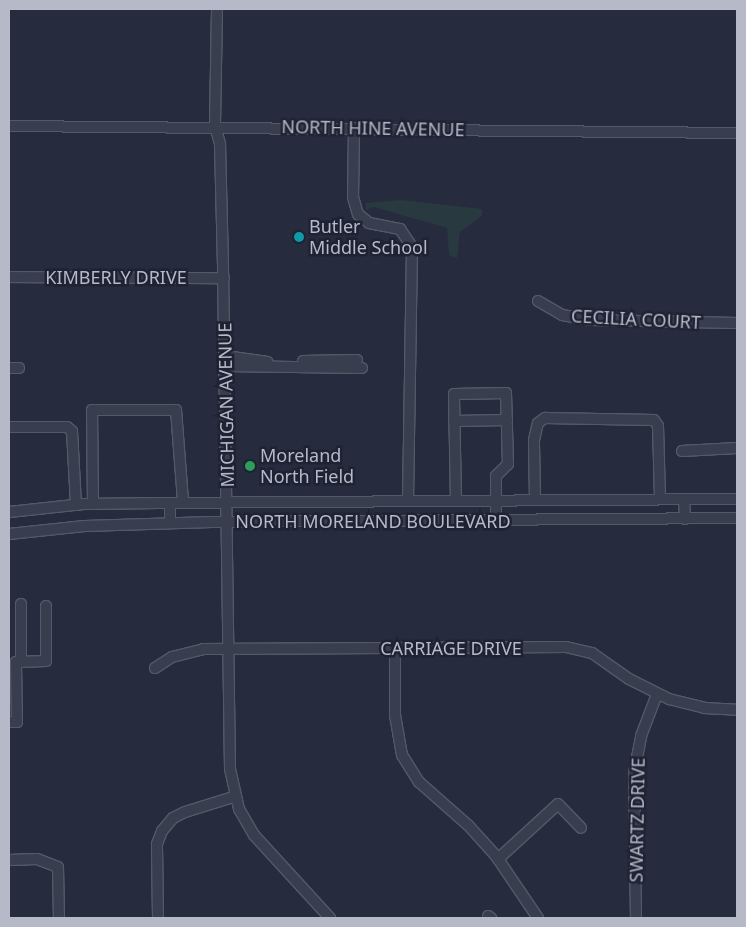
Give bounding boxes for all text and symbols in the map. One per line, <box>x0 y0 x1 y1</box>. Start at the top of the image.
street label: NORTH HINE AVENUE <box>281 116 465 140</box>
place label: Butler Middle School <box>309 216 428 258</box>
marker: Butler Middle School <box>293 231 305 243</box>
street label: KIMBERLY DRIVE <box>45 266 187 288</box>
street label: CECILIA COURT <box>571 305 701 333</box>
street label: MICHIGAN AVENUE <box>214 323 238 487</box>
place label: Moreland North Field <box>260 445 354 488</box>
marker: Moreland North Field <box>244 460 256 472</box>
street label: NORTH MORELAND BOULEVARD <box>235 510 511 532</box>
street label: CARRIAGE DRIVE <box>380 637 522 659</box>
street label: SWARTZ DRIVE <box>625 757 649 883</box>

